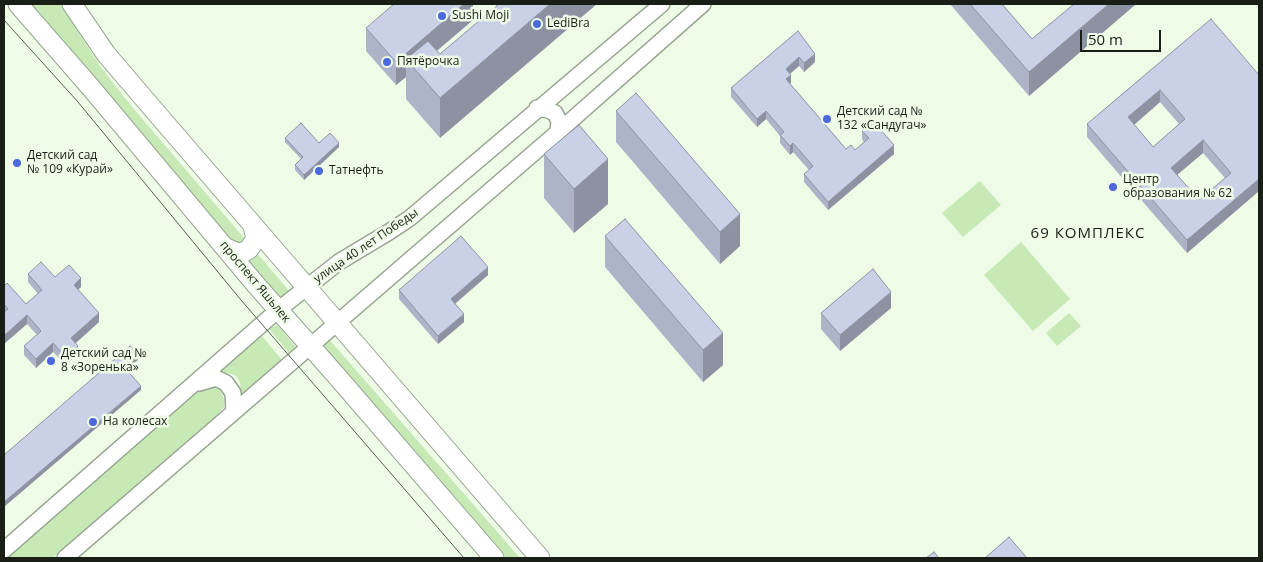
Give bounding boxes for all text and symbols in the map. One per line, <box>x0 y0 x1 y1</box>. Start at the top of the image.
place label: Sushi Moji <box>452 9 509 23</box>
marker: Sushi Moji <box>436 10 448 22</box>
place label: LediBra <box>547 17 590 31</box>
marker: LediBra <box>531 18 543 30</box>
scale bar <box>1083 20 1164 52</box>
text: 50 m <box>1088 29 1123 49</box>
place label: Пятёрочка <box>397 55 459 69</box>
marker: Пятёрочка <box>381 56 393 68</box>
place label: Детский сад № 132 «Сандугач» <box>837 105 926 133</box>
marker: Детский сад № 132 «Сандугач» <box>821 113 833 125</box>
place label: Детский сад № 109 «Курай» <box>27 149 113 177</box>
marker: Детский сад № 109 «Курай» <box>11 157 23 169</box>
place label: Татнефть <box>329 164 384 178</box>
marker: Татнефть <box>313 165 325 177</box>
place label: Центр образования № 62 <box>1123 173 1232 201</box>
marker: Центр образования № 62 <box>1107 181 1119 193</box>
street label: улица 40 лет Победы <box>311 206 421 286</box>
district label: 69 КОМПЛЕКС <box>1029 225 1147 243</box>
street label: проспект Яшьлек <box>217 238 293 326</box>
place label: Детский сад № 8 «Зоренька» <box>61 347 147 375</box>
marker: Детский сад № 8 «Зоренька» <box>45 355 57 367</box>
place label: На колесах <box>103 415 167 429</box>
marker: На колесах <box>87 416 99 428</box>

